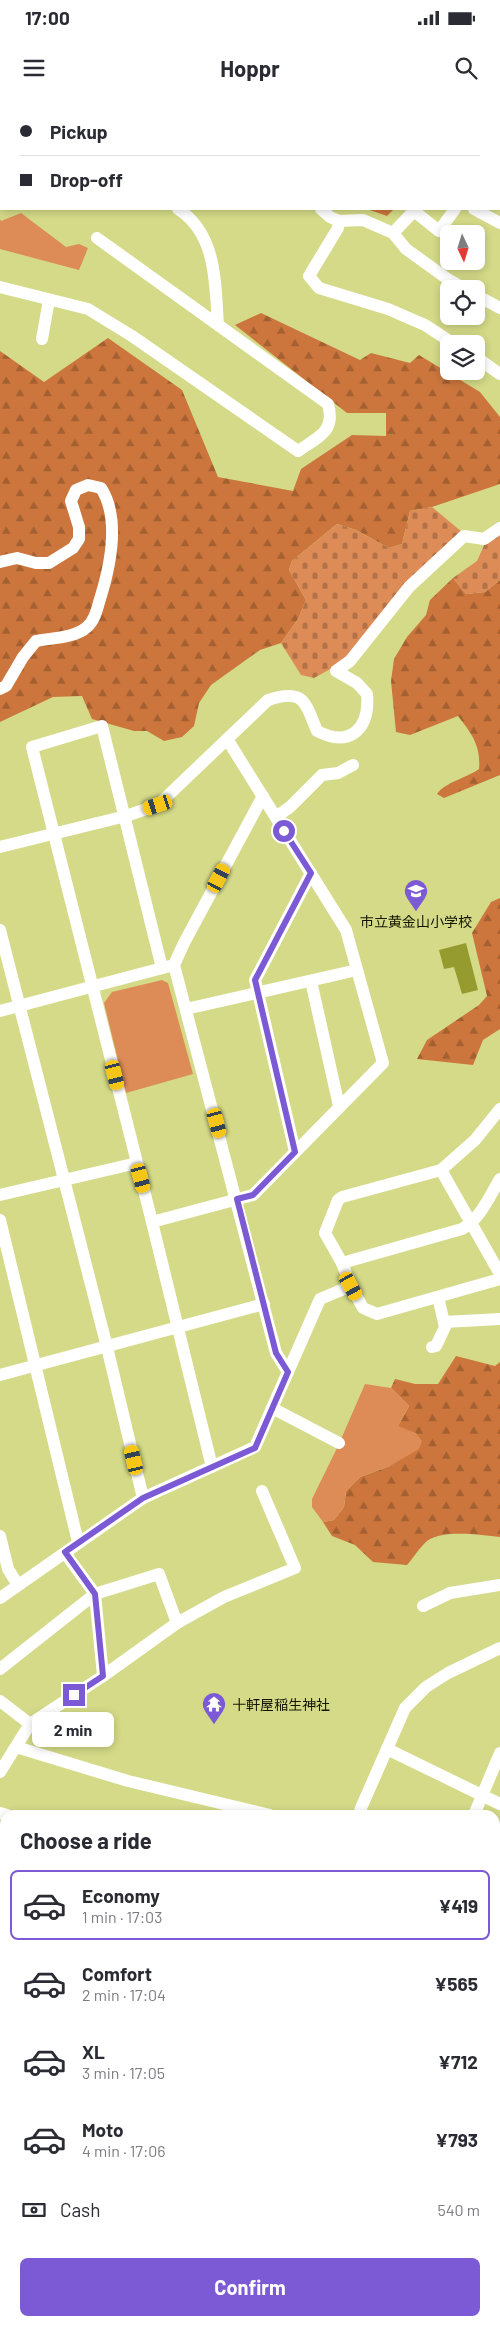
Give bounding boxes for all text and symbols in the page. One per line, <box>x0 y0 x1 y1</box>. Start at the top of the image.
text: 17:00 <box>25 6 70 29</box>
icon: menu <box>20 54 48 82</box>
icon: search <box>452 54 480 82</box>
text: Hoppr <box>220 55 280 81</box>
text: Pickup <box>50 120 108 143</box>
text: Drop-off <box>50 168 123 191</box>
north arrow <box>440 225 485 270</box>
map controls <box>440 225 485 380</box>
button: locate <box>440 280 485 325</box>
button: layers <box>440 335 485 380</box>
car <box>141 793 174 817</box>
route start <box>273 820 295 842</box>
car <box>205 861 232 895</box>
school or university icon: 市立黄金山小学校 <box>403 878 429 912</box>
place label: 市立黄金山小学校 <box>360 913 472 930</box>
car <box>104 1059 125 1091</box>
car <box>205 1107 228 1139</box>
car <box>129 1162 152 1194</box>
car <box>337 1269 364 1303</box>
car <box>123 1444 144 1476</box>
route end <box>63 1684 85 1706</box>
temple icon: 十軒屋稲生神社 <box>201 1691 227 1725</box>
place label: 十軒屋稲生神社 <box>232 1696 330 1713</box>
callout: 2 min <box>33 1712 115 1748</box>
text: 2 min <box>54 1720 92 1739</box>
text: Choose a ride <box>20 1827 152 1853</box>
icon: car <box>22 1883 67 1928</box>
text: Economy <box>82 1884 160 1907</box>
text: ¥419 <box>438 1894 478 1917</box>
text: 1 min · 17:03 <box>82 1907 162 1926</box>
icon: car <box>22 1961 67 2006</box>
text: Comfort <box>82 1962 152 1985</box>
text: ¥565 <box>434 1972 478 1995</box>
text: 2 min · 17:04 <box>82 1985 166 2004</box>
icon: car <box>22 2039 67 2084</box>
text: XL <box>82 2040 105 2063</box>
text: ¥712 <box>438 2050 478 2073</box>
text: 3 min · 17:05 <box>82 2063 165 2082</box>
icon: car <box>22 2117 67 2162</box>
text: Moto <box>82 2118 124 2141</box>
text: ¥793 <box>435 2128 478 2151</box>
text: 4 min · 17:06 <box>82 2141 166 2160</box>
icon: cash <box>20 2196 48 2224</box>
text: Cash <box>60 2198 101 2221</box>
text: 540 m <box>437 2200 480 2219</box>
button: Confirm <box>20 2258 480 2316</box>

